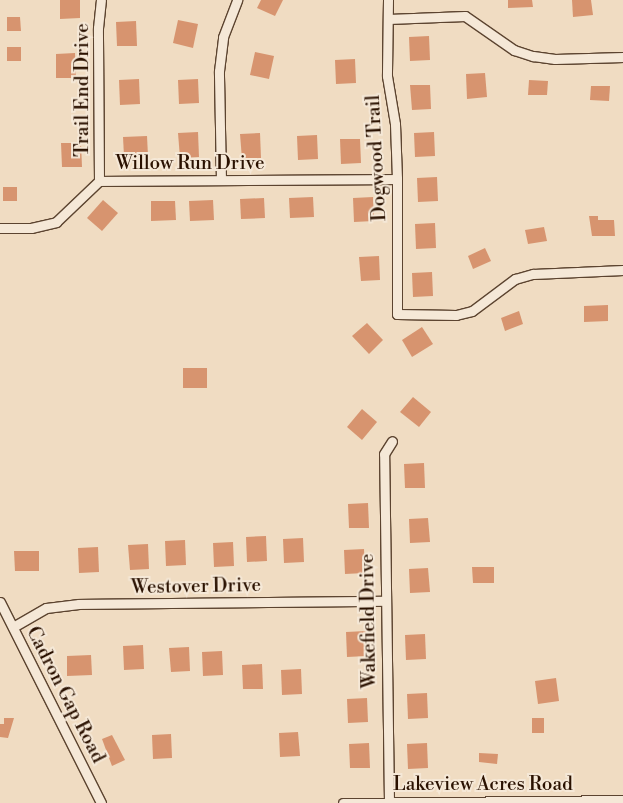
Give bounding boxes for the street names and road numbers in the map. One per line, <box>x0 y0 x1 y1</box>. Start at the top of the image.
street label: Trail End Drive <box>72 23 94 157</box>
street label: Dogwood Trail <box>362 94 392 222</box>
street label: Willow Run Drive <box>116 153 264 175</box>
street label: Wakefield Drive <box>356 553 382 689</box>
street label: Westover Drive <box>131 574 261 600</box>
street label: Cadron Gap Road <box>21 623 109 767</box>
street label: Lakeview Acres Road <box>393 774 573 796</box>

